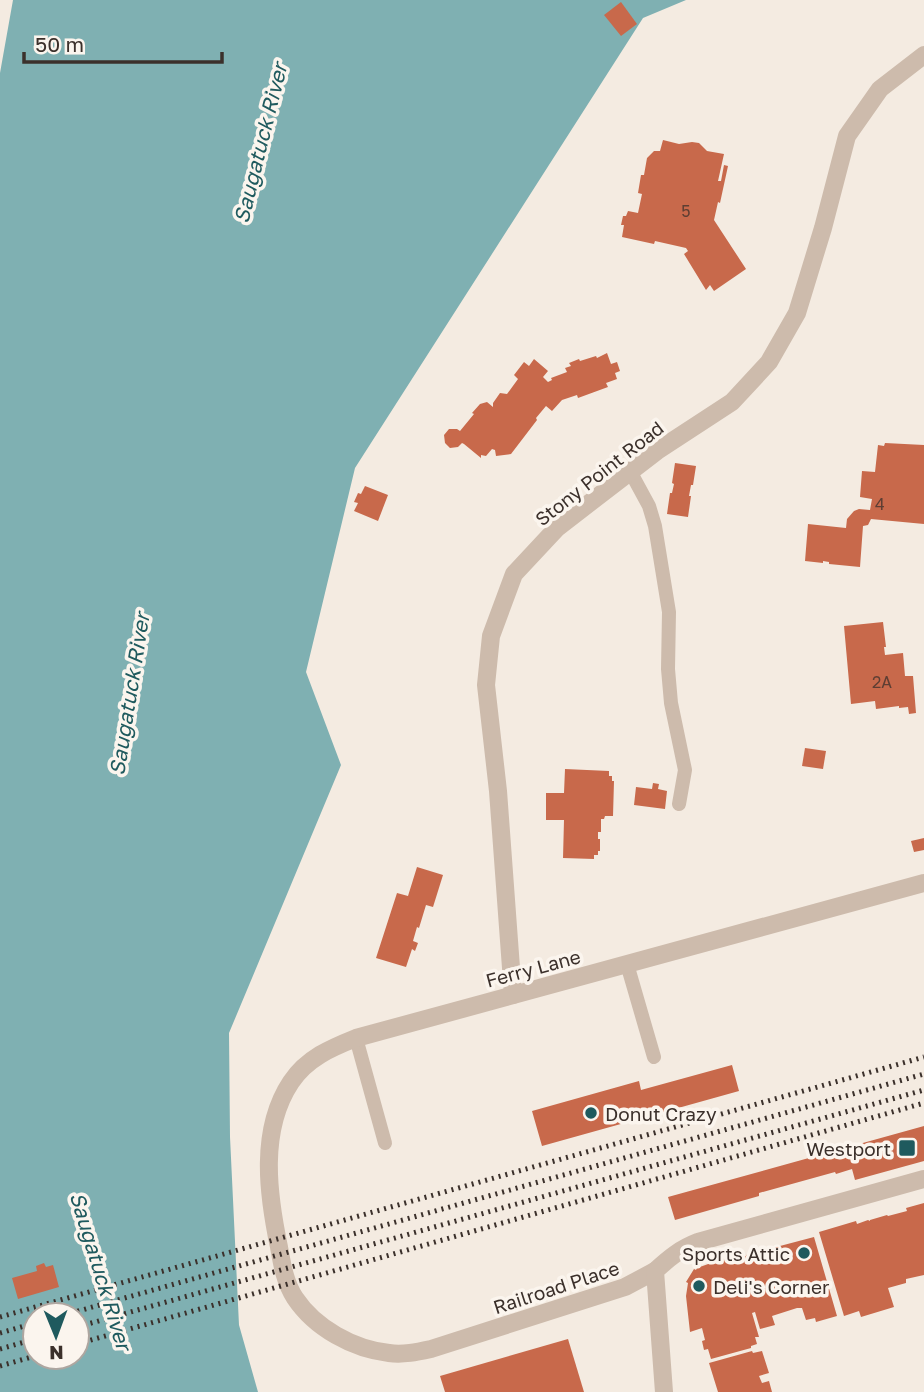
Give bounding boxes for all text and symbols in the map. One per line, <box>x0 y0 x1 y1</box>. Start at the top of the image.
scale bar <box>24 21 222 65</box>
text: 50 m <box>35 31 84 57</box>
water label: Saugatuck River <box>228 58 293 226</box>
house number: 5 <box>681 201 691 221</box>
street label: Stony Point Road <box>530 416 668 530</box>
house number: 4 <box>875 494 885 514</box>
water label: Saugatuck River <box>103 608 155 777</box>
house number: 2A <box>872 672 892 692</box>
street label: Ferry Lane <box>483 944 583 992</box>
place label: Donut Crazy <box>605 1102 717 1125</box>
marker: Donut Crazy <box>583 1105 599 1121</box>
place label: Westport <box>806 1137 891 1160</box>
marker: Westport <box>897 1138 917 1158</box>
water label: Saugatuck River <box>65 1189 138 1356</box>
place label: Sports Attic <box>682 1242 790 1265</box>
marker: Sports Attic <box>796 1245 812 1261</box>
street label: Railroad Place <box>490 1256 622 1318</box>
place label: Deli's Corner <box>713 1275 830 1298</box>
marker: Deli's Corner <box>691 1278 707 1294</box>
north arrow <box>21 1301 91 1371</box>
text: N <box>49 1342 64 1365</box>

